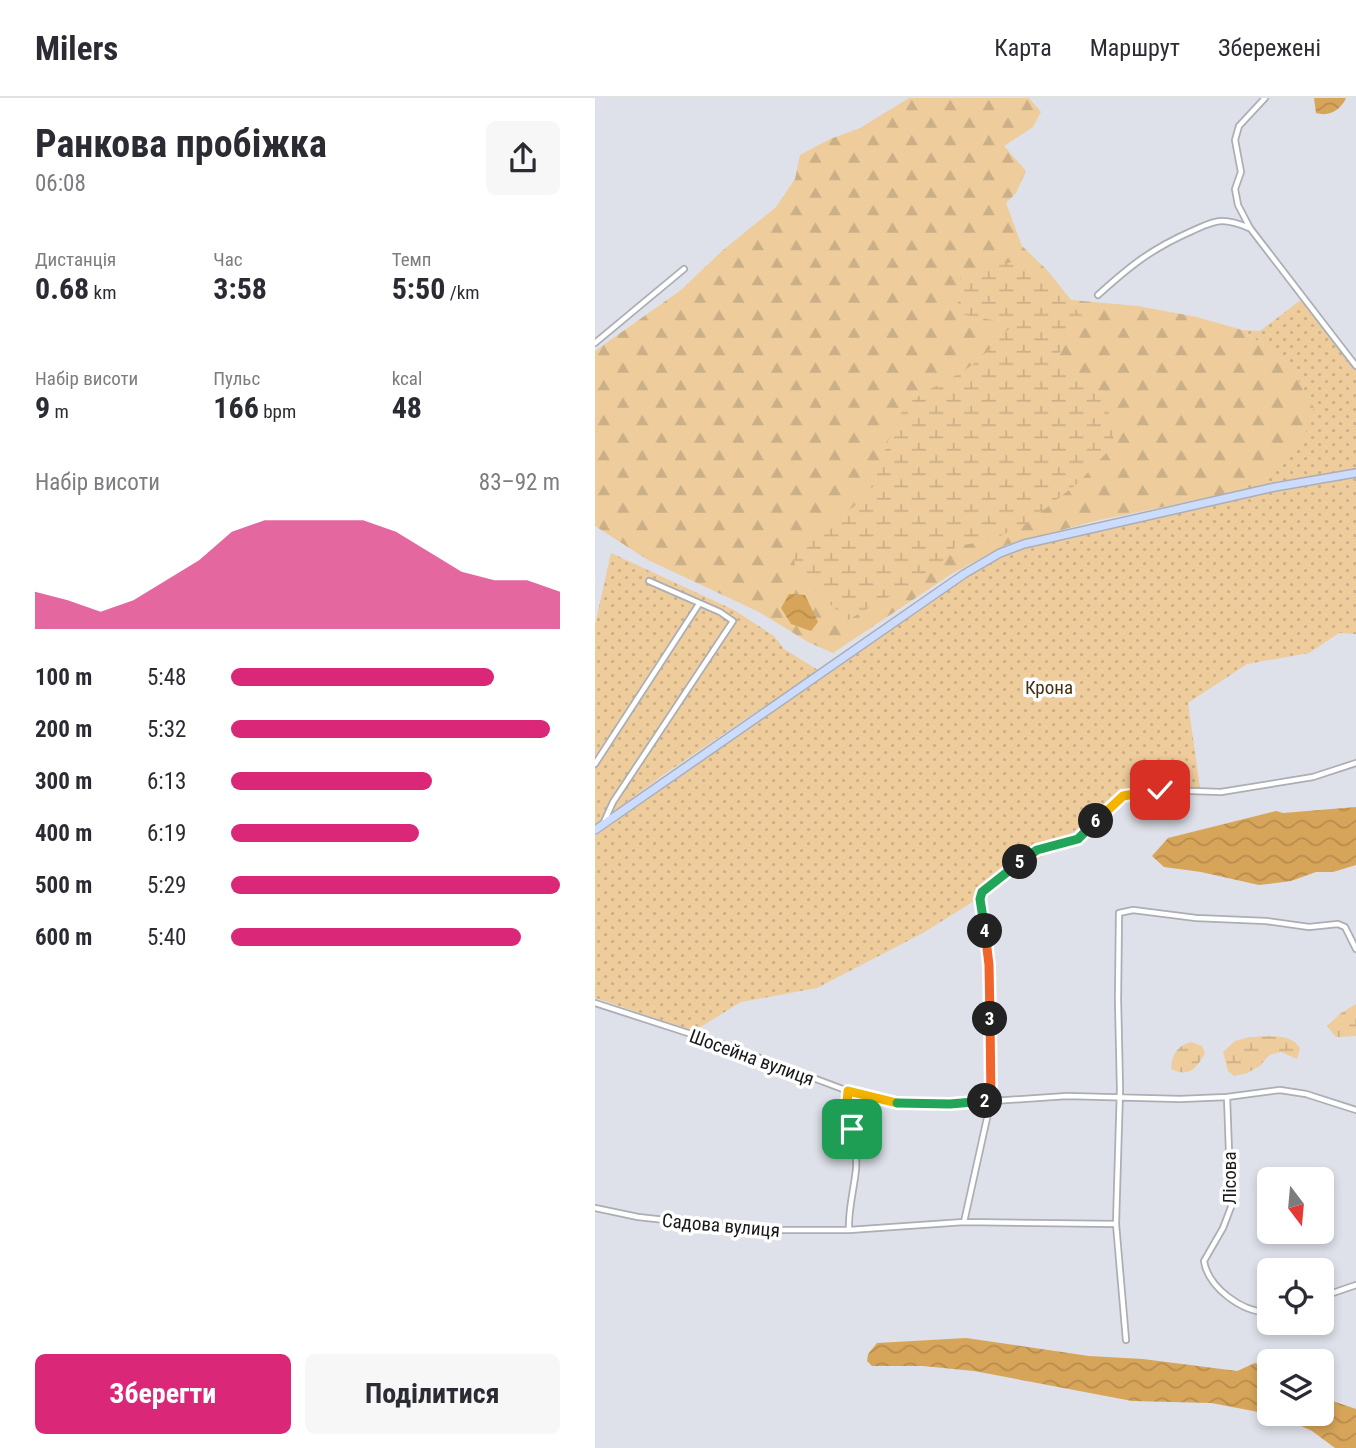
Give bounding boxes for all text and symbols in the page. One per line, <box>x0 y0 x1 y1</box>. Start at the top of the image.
text: Milers <box>35 29 118 68</box>
text: Карта <box>994 34 1052 62</box>
text: Маршрут <box>1090 34 1180 62</box>
text: Збережені <box>1218 34 1321 62</box>
button: share <box>486 121 560 195</box>
text: Ранкова пробіжка <box>35 122 327 166</box>
text: 06:08 <box>35 170 86 197</box>
text: Дистанція <box>35 248 116 271</box>
text: Час <box>213 248 243 271</box>
text: Темп <box>392 248 431 271</box>
text: 0.68 <box>35 271 89 306</box>
text: 3:58 <box>213 271 267 306</box>
text: 5:50 <box>392 271 445 306</box>
text: km <box>89 281 116 304</box>
text: /km <box>445 281 480 304</box>
text: Набір висоти <box>35 367 138 390</box>
text: Пульс <box>213 367 260 390</box>
text: kcal <box>392 367 422 390</box>
text: 9 <box>35 390 50 425</box>
text: 166 <box>213 390 259 425</box>
text: 48 <box>392 390 422 425</box>
text: m <box>50 400 69 423</box>
text: bpm <box>259 400 296 423</box>
text: Набір висоти <box>35 469 160 496</box>
text: 83–92 m <box>479 469 560 496</box>
text: 100 m <box>35 664 92 691</box>
text: 5:48 <box>147 664 186 691</box>
park label: Крона <box>1025 676 1073 699</box>
text: 200 m <box>35 716 92 743</box>
text: 5:32 <box>147 716 186 743</box>
pin <box>1130 760 1190 820</box>
text: 300 m <box>35 768 92 795</box>
text: 6:13 <box>147 768 186 795</box>
icon: check <box>1141 771 1179 809</box>
pin: 6 <box>1079 804 1113 838</box>
text: 6 <box>1091 809 1100 832</box>
text: 400 m <box>35 820 92 847</box>
text: 6:19 <box>147 820 186 847</box>
pin: 5 <box>1003 844 1037 880</box>
text: 5 <box>1015 850 1024 873</box>
text: 500 m <box>35 872 92 899</box>
text: 5:29 <box>147 872 186 899</box>
pin: 4 <box>967 914 1003 948</box>
text: 4 <box>980 919 989 942</box>
text: 600 m <box>35 924 92 951</box>
text: 5:40 <box>147 924 186 951</box>
pin: 3 <box>973 1002 1007 1037</box>
text: 3 <box>985 1007 994 1030</box>
street label: Шосейна вулиця <box>686 1024 817 1091</box>
pin: 2 <box>967 1084 1003 1118</box>
text: 2 <box>980 1089 989 1112</box>
pin <box>822 1099 882 1159</box>
icon: arrive <box>833 1110 871 1148</box>
street label: Лісова <box>1218 1151 1241 1205</box>
north arrow <box>1257 1167 1333 1244</box>
map controls <box>1257 1167 1334 1426</box>
street label: Садова вулиця <box>661 1209 781 1242</box>
button: locate <box>1257 1258 1334 1335</box>
button: layers <box>1257 1349 1334 1426</box>
button: Зберегти <box>35 1354 291 1434</box>
button: Поділитися <box>305 1354 560 1434</box>

